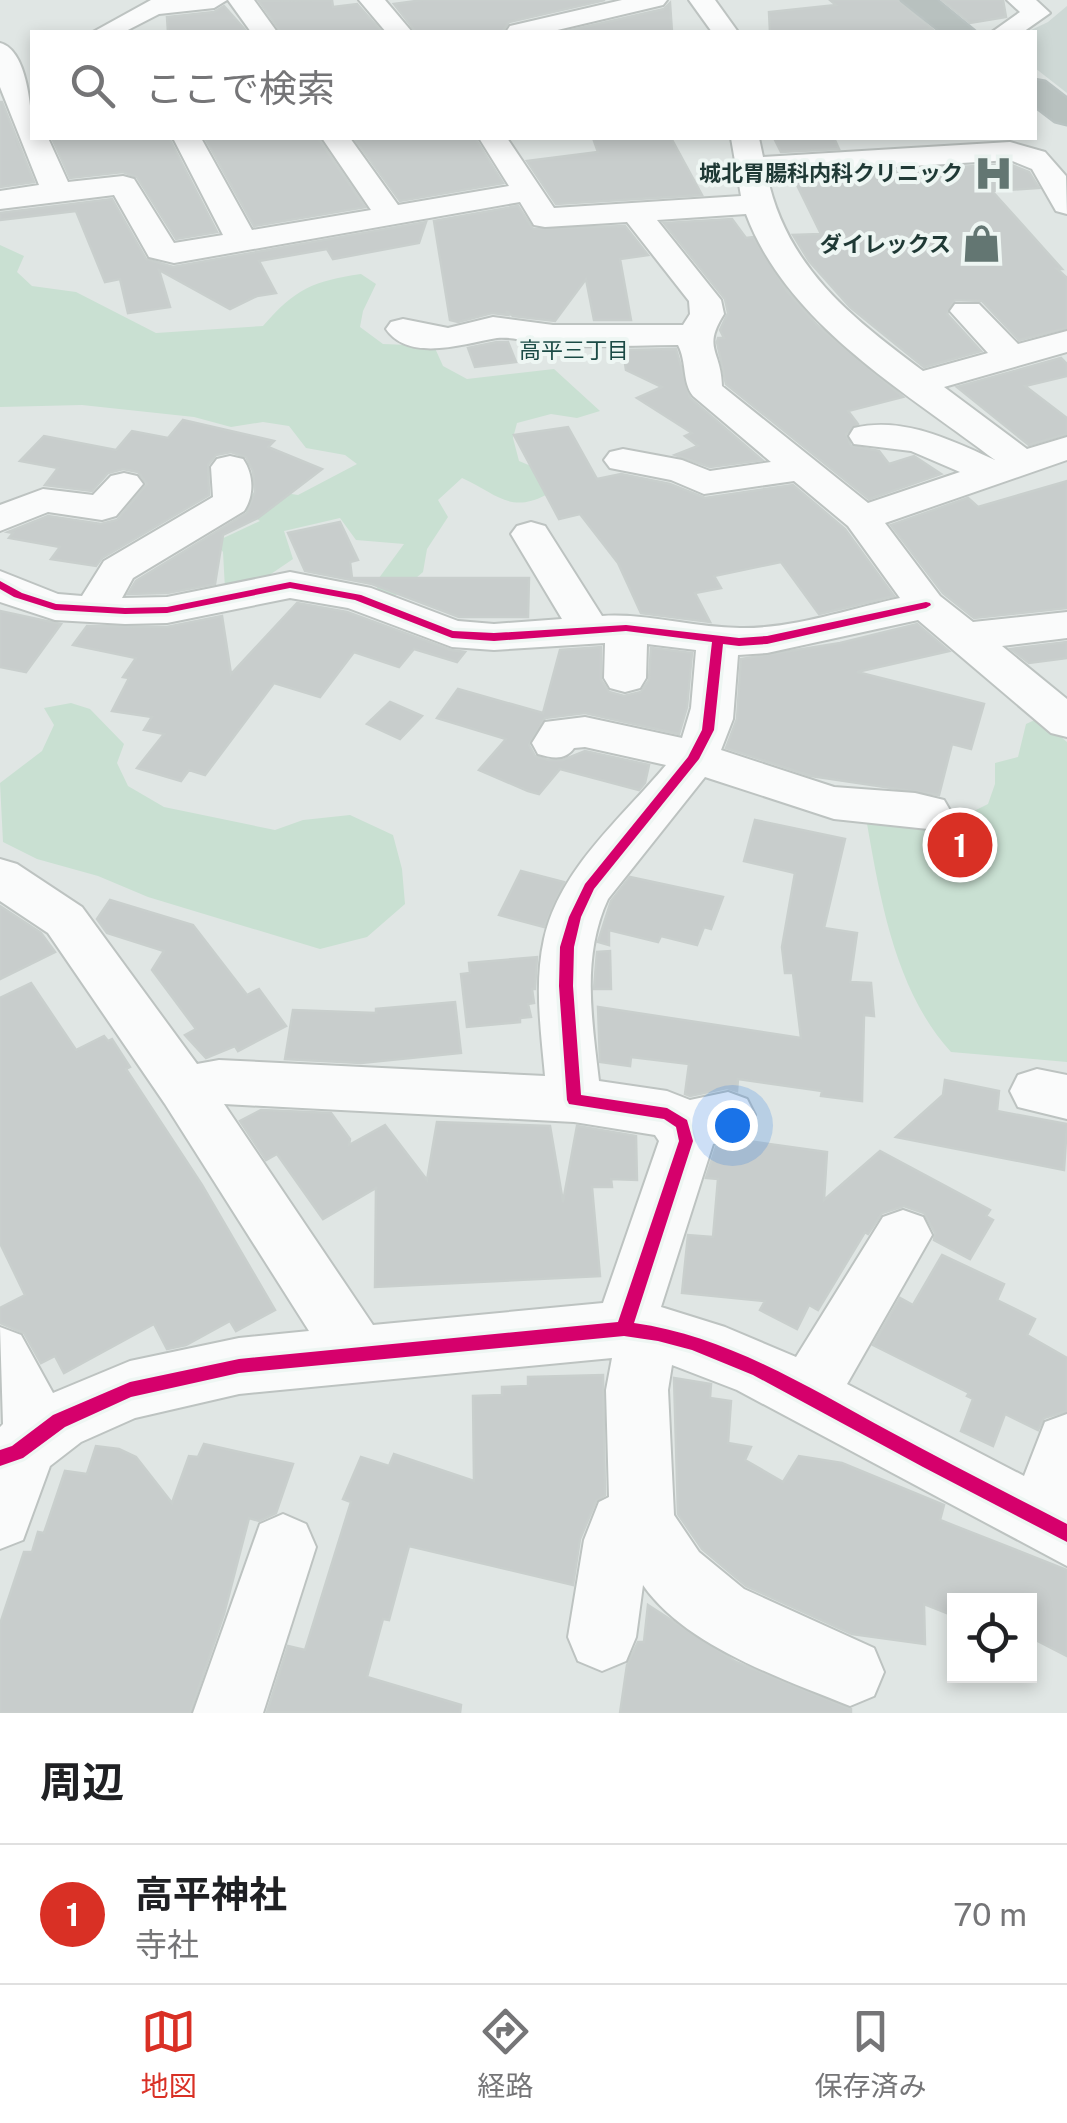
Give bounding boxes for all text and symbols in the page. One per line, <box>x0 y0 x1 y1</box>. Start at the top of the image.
search box <box>30 30 1037 140</box>
icon: search <box>65 58 120 113</box>
text: ここで検索 <box>145 66 335 111</box>
hospital icon: 城北胃腸科内科クリニック <box>972 152 1014 194</box>
place label: 城北胃腸科内科クリニック <box>699 160 963 186</box>
shop icon: ダイレックス <box>960 223 1002 265</box>
place label: ダイレックス <box>820 231 951 257</box>
district label: 高平三丁目 <box>519 337 629 363</box>
pin: 1 <box>928 808 992 882</box>
your location <box>707 1100 758 1151</box>
map controls <box>947 1593 1037 1683</box>
button: locate <box>947 1593 1037 1683</box>
text: 周辺 <box>40 1757 124 1806</box>
text: 高平神社 <box>135 1872 287 1917</box>
text: 1 <box>66 1896 79 1933</box>
text: 70 m <box>953 1896 1027 1933</box>
text: 寺社 <box>135 1926 199 1963</box>
tab: 地図 <box>140 2004 197 2104</box>
tab: 経路 <box>477 2004 534 2104</box>
tab: 保存済み <box>814 2004 927 2104</box>

